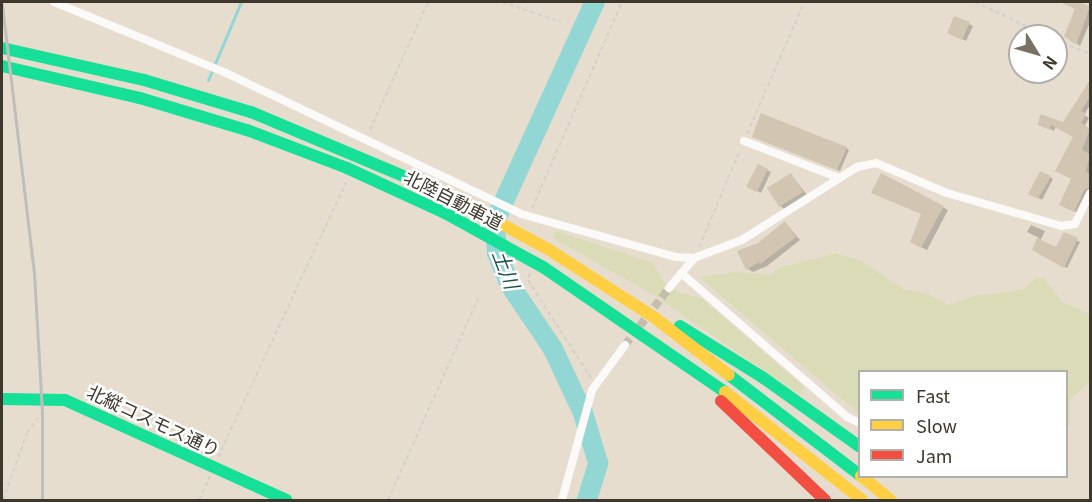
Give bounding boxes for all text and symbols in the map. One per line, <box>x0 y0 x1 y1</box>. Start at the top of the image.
north arrow <box>1008 24 1068 84</box>
text: N <box>1038 52 1064 76</box>
street label: 北陸自動車道 <box>401 165 507 233</box>
water label: 土川 <box>489 246 525 292</box>
legend <box>858 370 1068 478</box>
street label: 北縦コスモス通り <box>84 380 224 460</box>
text: Fast <box>916 382 950 408</box>
text: Slow <box>916 412 957 438</box>
text: Jam <box>916 442 952 468</box>

